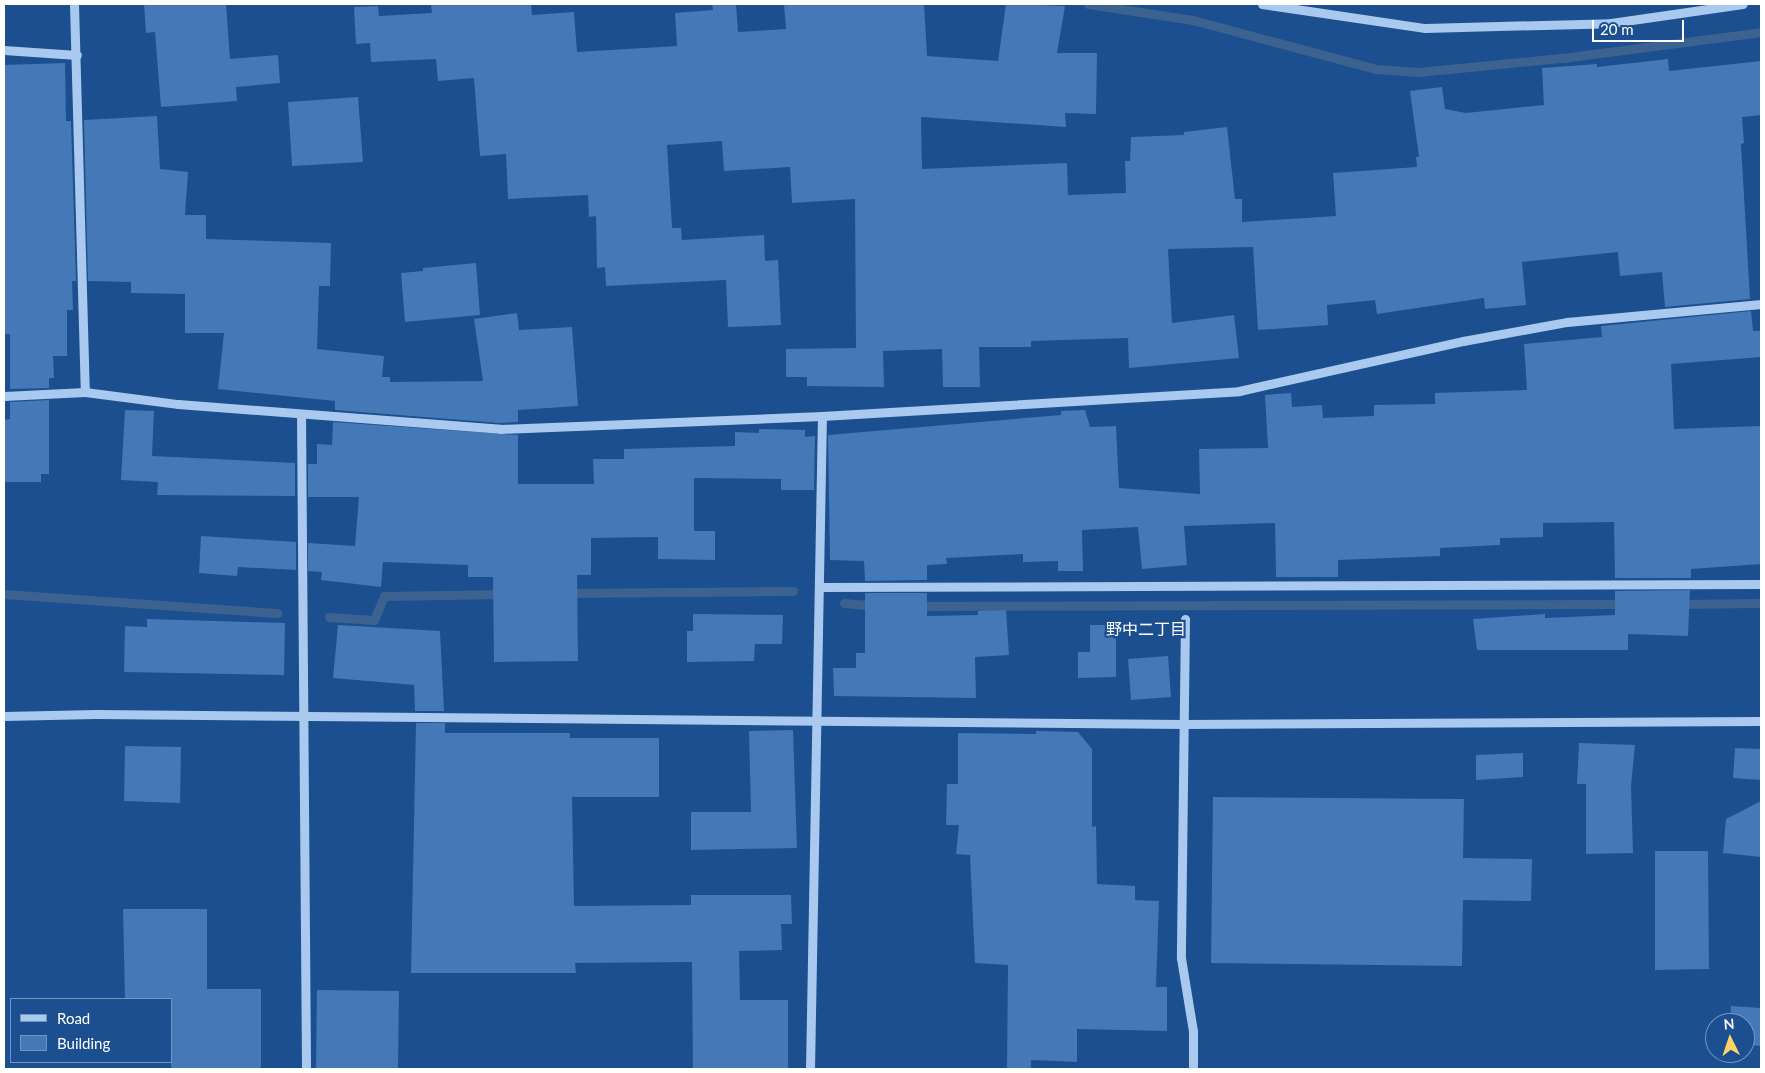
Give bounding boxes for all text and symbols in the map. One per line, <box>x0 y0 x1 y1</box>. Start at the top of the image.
scale bar <box>1595 10 1688 42</box>
text: 20 m <box>1600 20 1634 38</box>
district label: 野中二丁目 <box>1106 619 1186 639</box>
legend <box>10 998 172 1063</box>
text: Road <box>57 1009 90 1027</box>
north arrow <box>1705 1013 1755 1063</box>
text: N <box>1723 1015 1735 1032</box>
text: Building <box>57 1034 110 1052</box>

